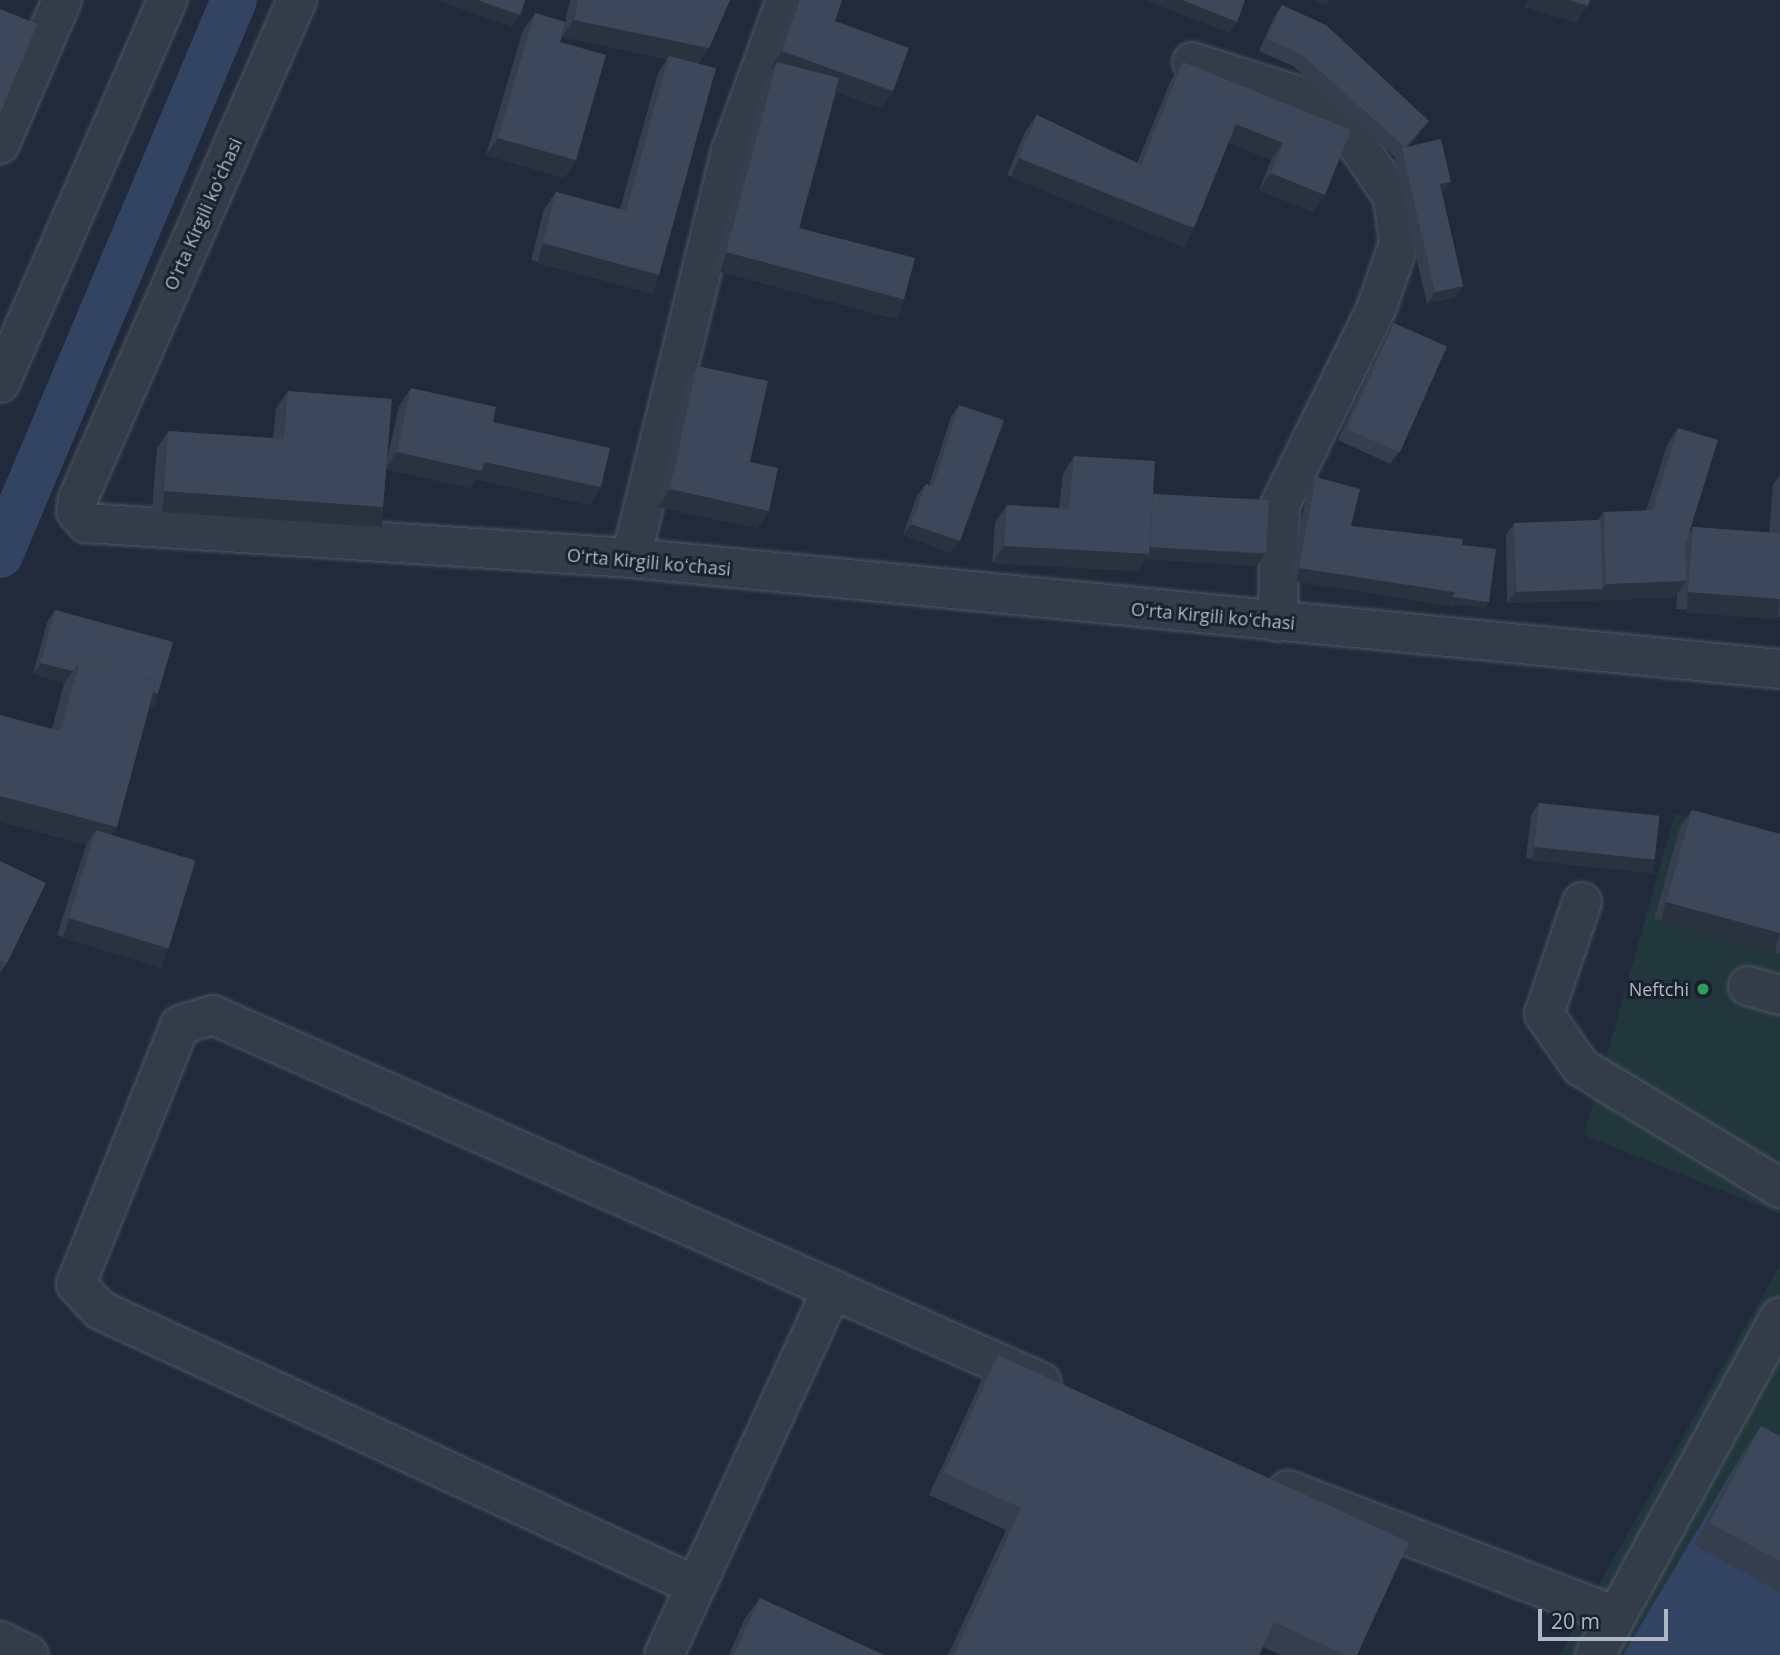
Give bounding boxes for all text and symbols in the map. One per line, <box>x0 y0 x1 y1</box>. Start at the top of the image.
street label: Oʻrta Kirgili koʻchasi <box>160 134 246 294</box>
street label: Oʻrta Kirgili koʻchasi <box>566 544 732 580</box>
street label: Oʻrta Kirgili koʻchasi <box>1130 598 1296 634</box>
place label: Neftchi <box>1629 978 1689 1000</box>
marker: Neftchi <box>1695 981 1711 997</box>
scale bar <box>1542 1596 1672 1640</box>
text: 20 m <box>1551 1607 1600 1635</box>

